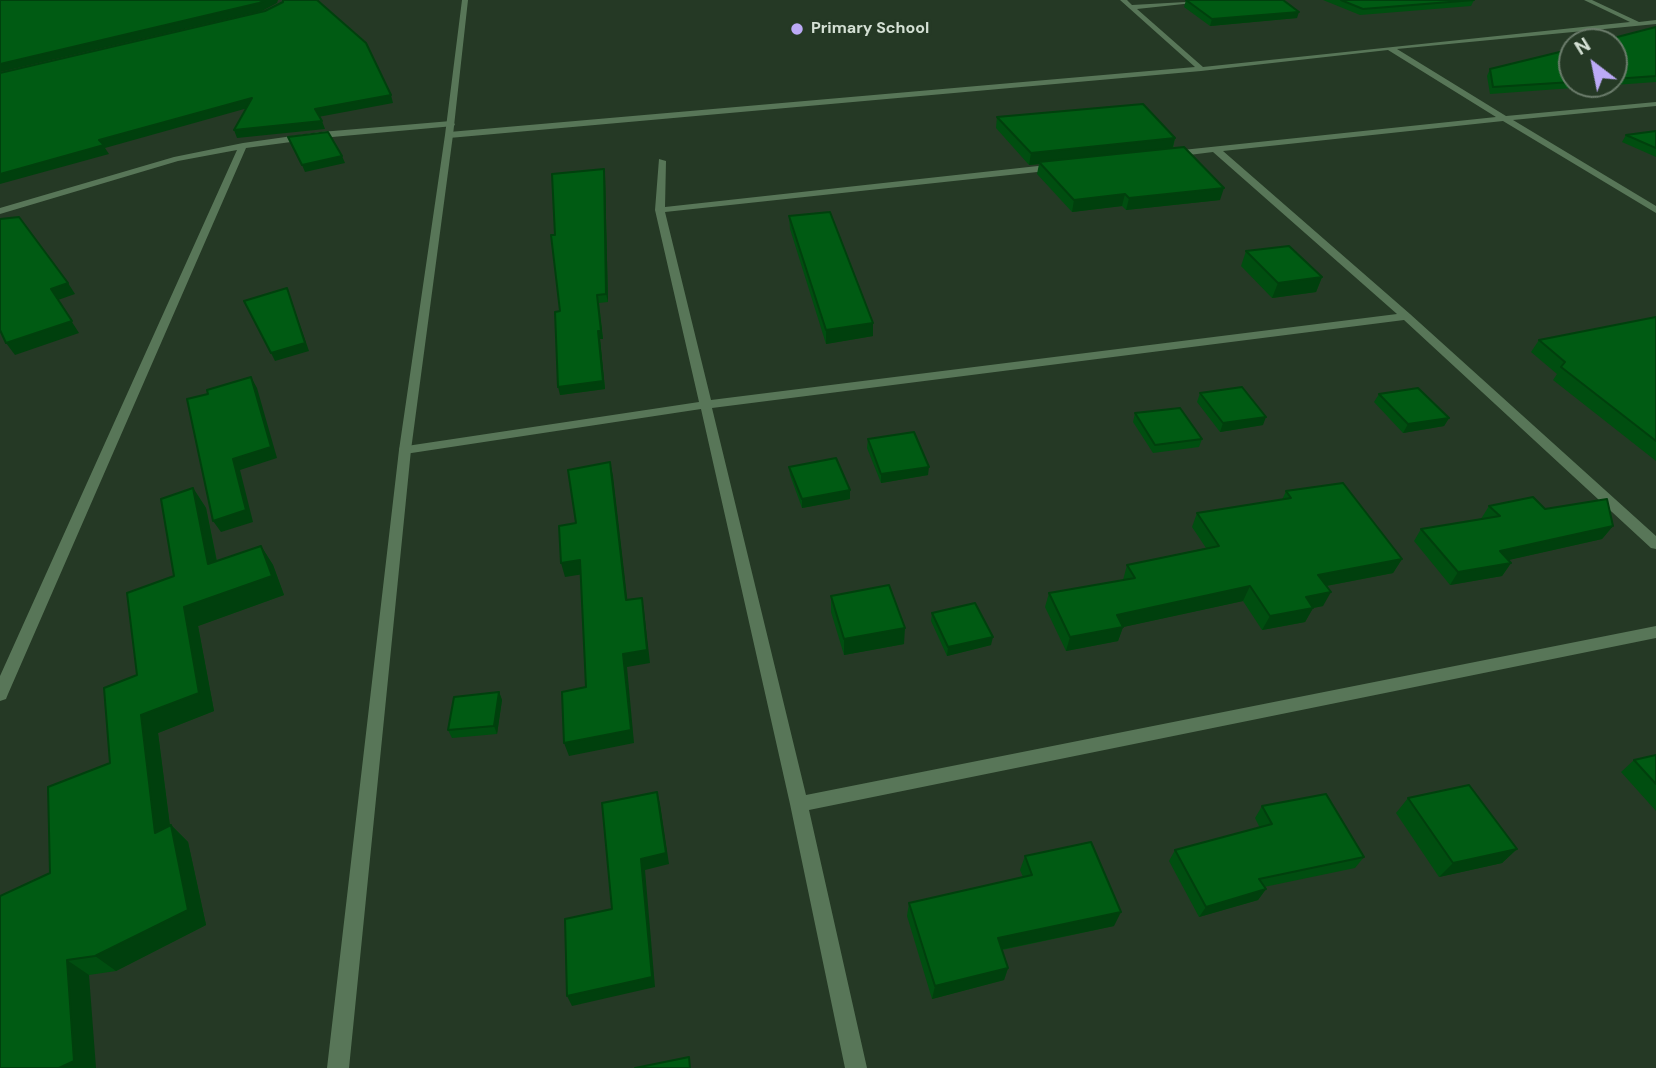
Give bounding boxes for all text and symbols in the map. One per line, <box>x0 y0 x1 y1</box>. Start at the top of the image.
place label: Primary School <box>811 19 929 39</box>
marker: Primary School <box>789 21 805 37</box>
north arrow <box>1558 28 1628 98</box>
text: N <box>1570 32 1595 61</box>

